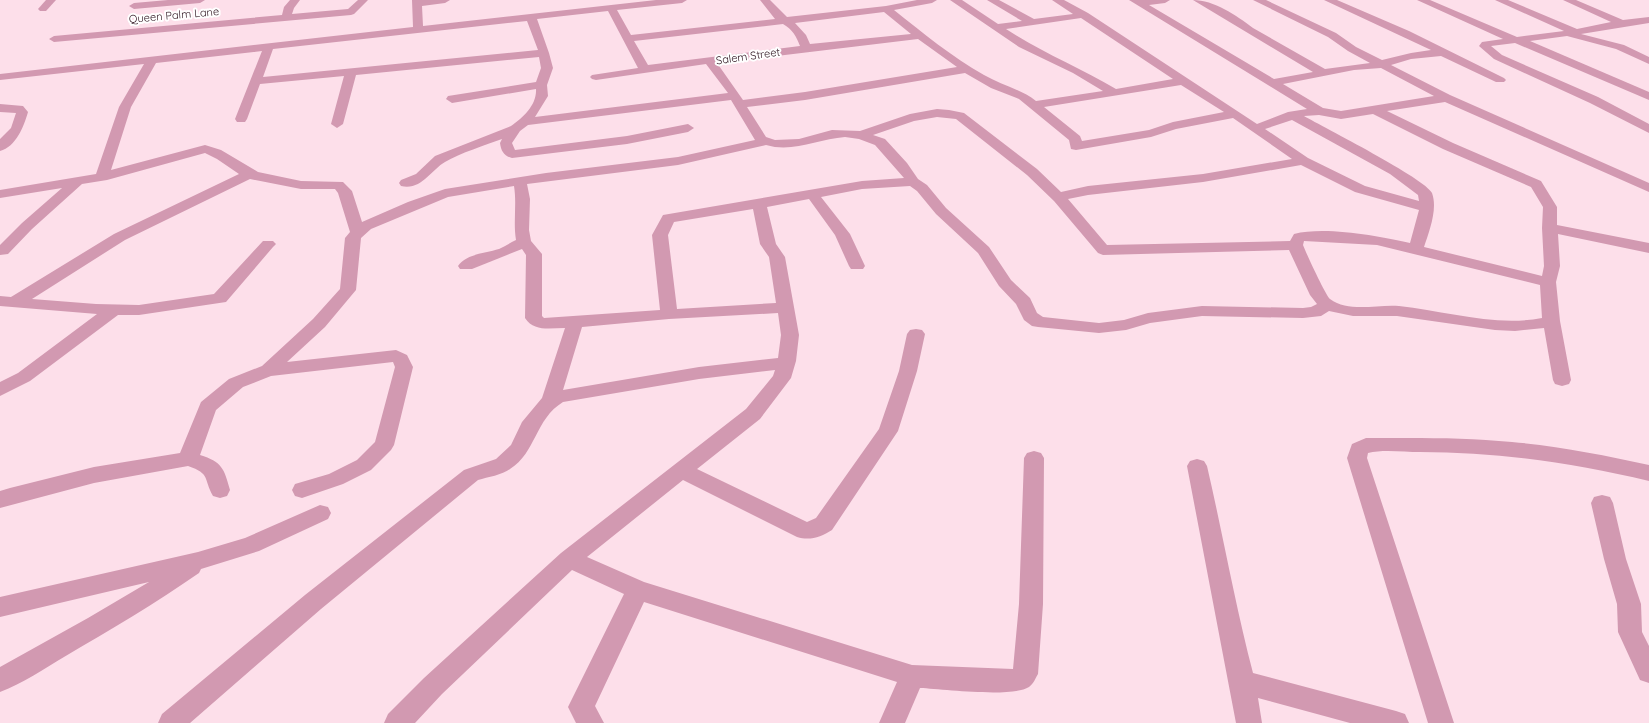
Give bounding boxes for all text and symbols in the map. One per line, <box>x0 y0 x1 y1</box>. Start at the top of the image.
street label: Queen Palm Lane <box>128 4 220 26</box>
street label: Salem Street <box>715 45 781 67</box>

